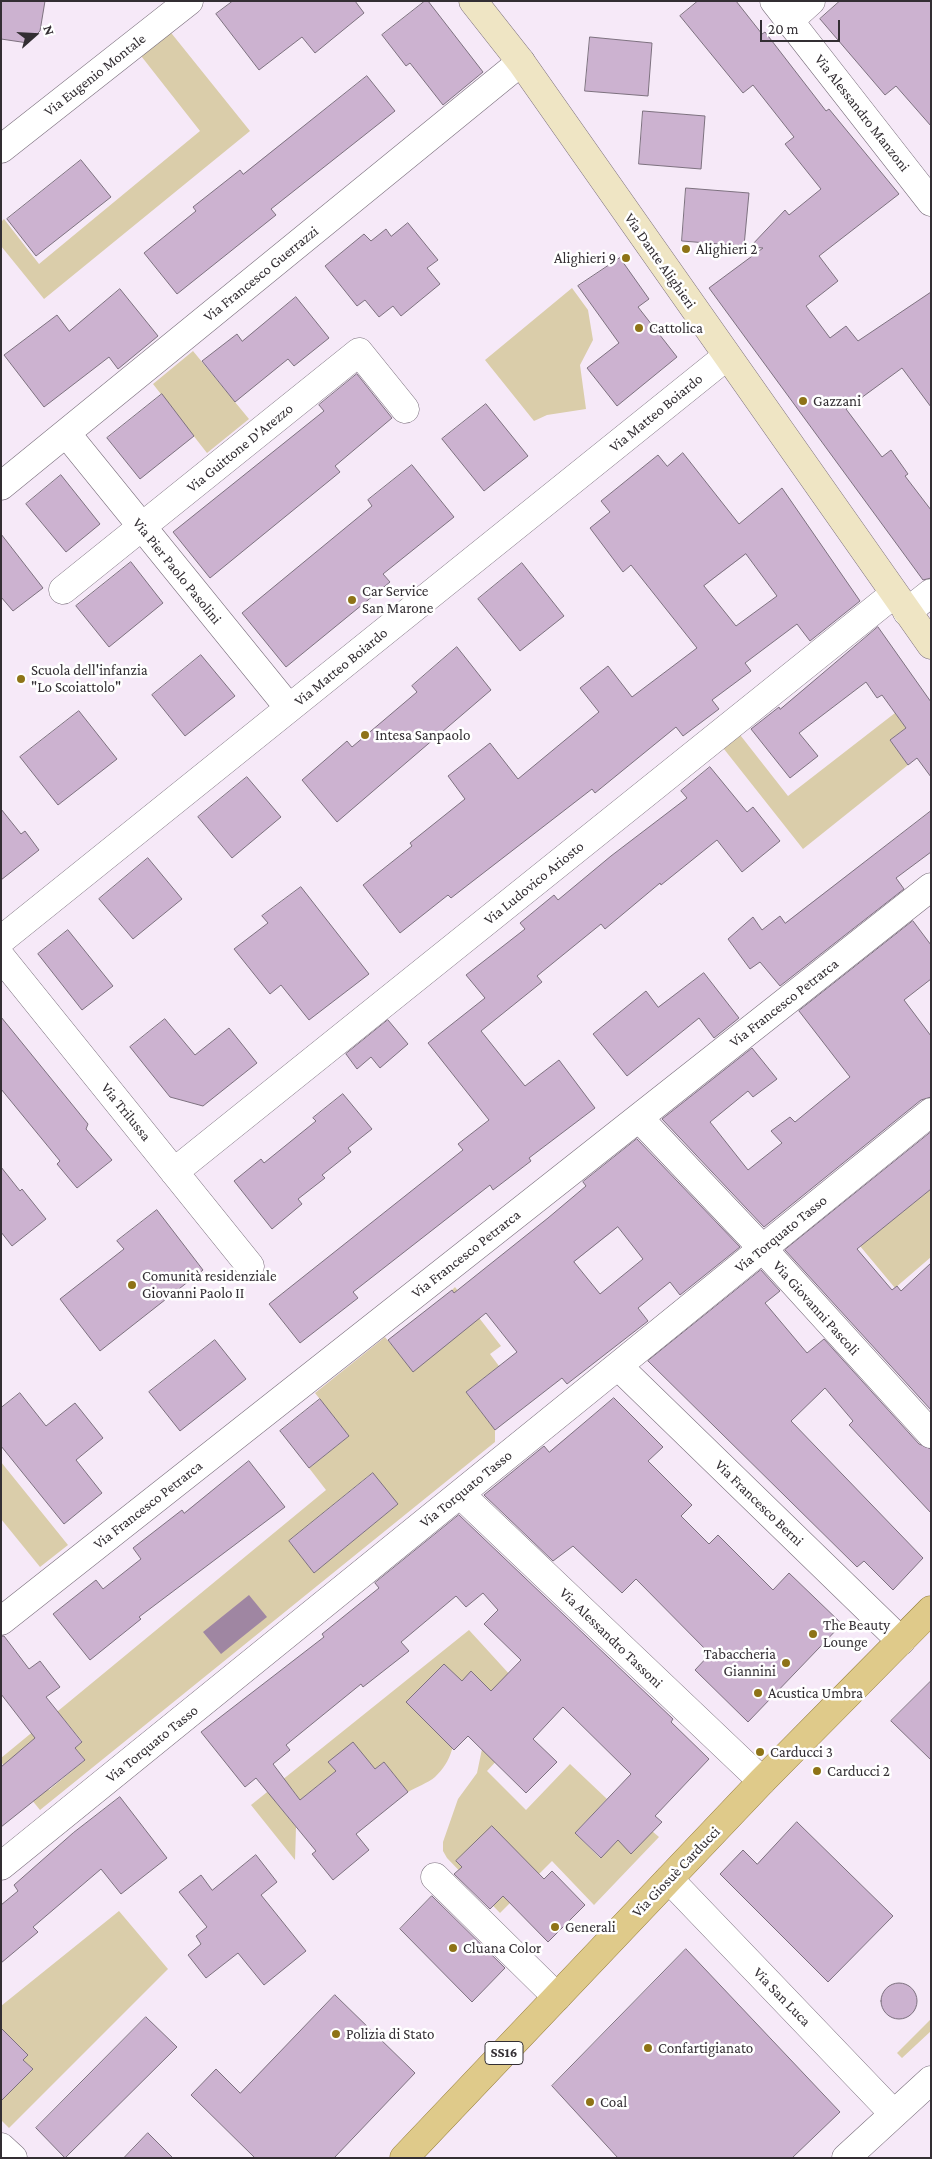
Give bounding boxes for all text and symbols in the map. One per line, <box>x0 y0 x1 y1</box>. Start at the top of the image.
north arrow <box>10 10 60 60</box>
scale bar <box>762 10 842 42</box>
text: 20 m <box>768 21 799 37</box>
text: N <box>40 23 58 37</box>
street label: Via Eugenio Montale <box>40 30 150 120</box>
street label: Via Alessandro Manzoni <box>811 51 913 175</box>
street label: Via Dante Alighieri <box>620 210 700 312</box>
street label: Via Francesco Guerrazzi <box>200 222 322 326</box>
place label: Alighieri 2 <box>696 240 757 258</box>
marker: Alighieri 2 <box>680 243 692 255</box>
place label: Alighieri 9 <box>554 249 616 267</box>
marker: Alighieri 9 <box>620 252 632 264</box>
place label: Cattolica <box>649 319 703 337</box>
marker: Cattolica <box>633 322 645 334</box>
street label: Via Matteo Boiardo <box>606 370 706 456</box>
place label: Gazzani <box>813 392 861 410</box>
marker: Gazzani <box>797 395 809 407</box>
street label: Via Guittone D'Arezzo <box>183 400 297 496</box>
street label: Via Pier Paolo Pasolini <box>129 514 225 628</box>
place label: Car Service San Marone <box>362 582 433 617</box>
marker: Car Service San Marone <box>346 594 358 606</box>
street label: Via Matteo Boiardo <box>291 624 391 710</box>
place label: Scuola dell'infanzia "Lo Scoiattolo" <box>31 661 148 696</box>
marker: Scuola dell'infanzia "Lo Scoiattolo" <box>15 673 27 685</box>
place label: Intesa Sanpaolo <box>375 726 470 744</box>
marker: Intesa Sanpaolo <box>359 729 371 741</box>
street label: Via Ludovico Ariosto <box>480 837 588 929</box>
street label: Via Francesco Petrarca <box>726 955 842 1051</box>
street label: Via Trilussa <box>97 1079 155 1145</box>
street label: Via Torquato Tasso <box>731 1191 831 1277</box>
street label: Via Francesco Petrarca <box>408 1206 524 1302</box>
street label: Via Giovanni Pascoli <box>769 1257 863 1359</box>
place label: Comunità residenziale Giovanni Paolo II <box>142 1267 277 1302</box>
marker: Comunità residenziale Giovanni Paolo II <box>126 1279 138 1291</box>
street label: Via Torquato Tasso <box>416 1446 516 1532</box>
street label: Via Francesco Berni <box>711 1456 807 1550</box>
street label: Via Francesco Petrarca <box>90 1457 206 1553</box>
street label: Via Alessandro Tassoni <box>556 1584 666 1692</box>
place label: The Beauty Lounge <box>823 1616 890 1651</box>
marker: The Beauty Lounge <box>807 1628 819 1640</box>
place label: Tabaccheria Giannini <box>704 1645 776 1680</box>
marker: Tabaccheria Giannini <box>780 1657 792 1669</box>
place label: Acustica Umbra <box>768 1684 863 1702</box>
marker: Acustica Umbra <box>752 1687 764 1699</box>
street label: Via Torquato Tasso <box>102 1701 202 1787</box>
place label: Carducci 3 <box>770 1743 833 1761</box>
marker: Carducci 3 <box>754 1746 766 1758</box>
place label: Carducci 2 <box>827 1762 890 1780</box>
marker: Carducci 2 <box>811 1765 823 1777</box>
street label: Via Giosuè Carducci <box>628 1823 724 1921</box>
place label: Generali <box>565 1918 616 1936</box>
marker: Generali <box>549 1921 561 1933</box>
place label: Cluana Color <box>463 1939 541 1957</box>
marker: Cluana Color <box>447 1942 459 1954</box>
street label: Via San Luca <box>749 1964 815 2030</box>
place label: Polizia di Stato <box>346 2025 434 2043</box>
marker: Polizia di Stato <box>330 2028 342 2040</box>
place label: Confartigianato <box>658 2039 753 2057</box>
road number: SS16 <box>485 2042 523 2064</box>
marker: Confartigianato <box>642 2042 654 2054</box>
place label: Coal <box>600 2093 627 2111</box>
marker: Coal <box>584 2096 596 2108</box>

